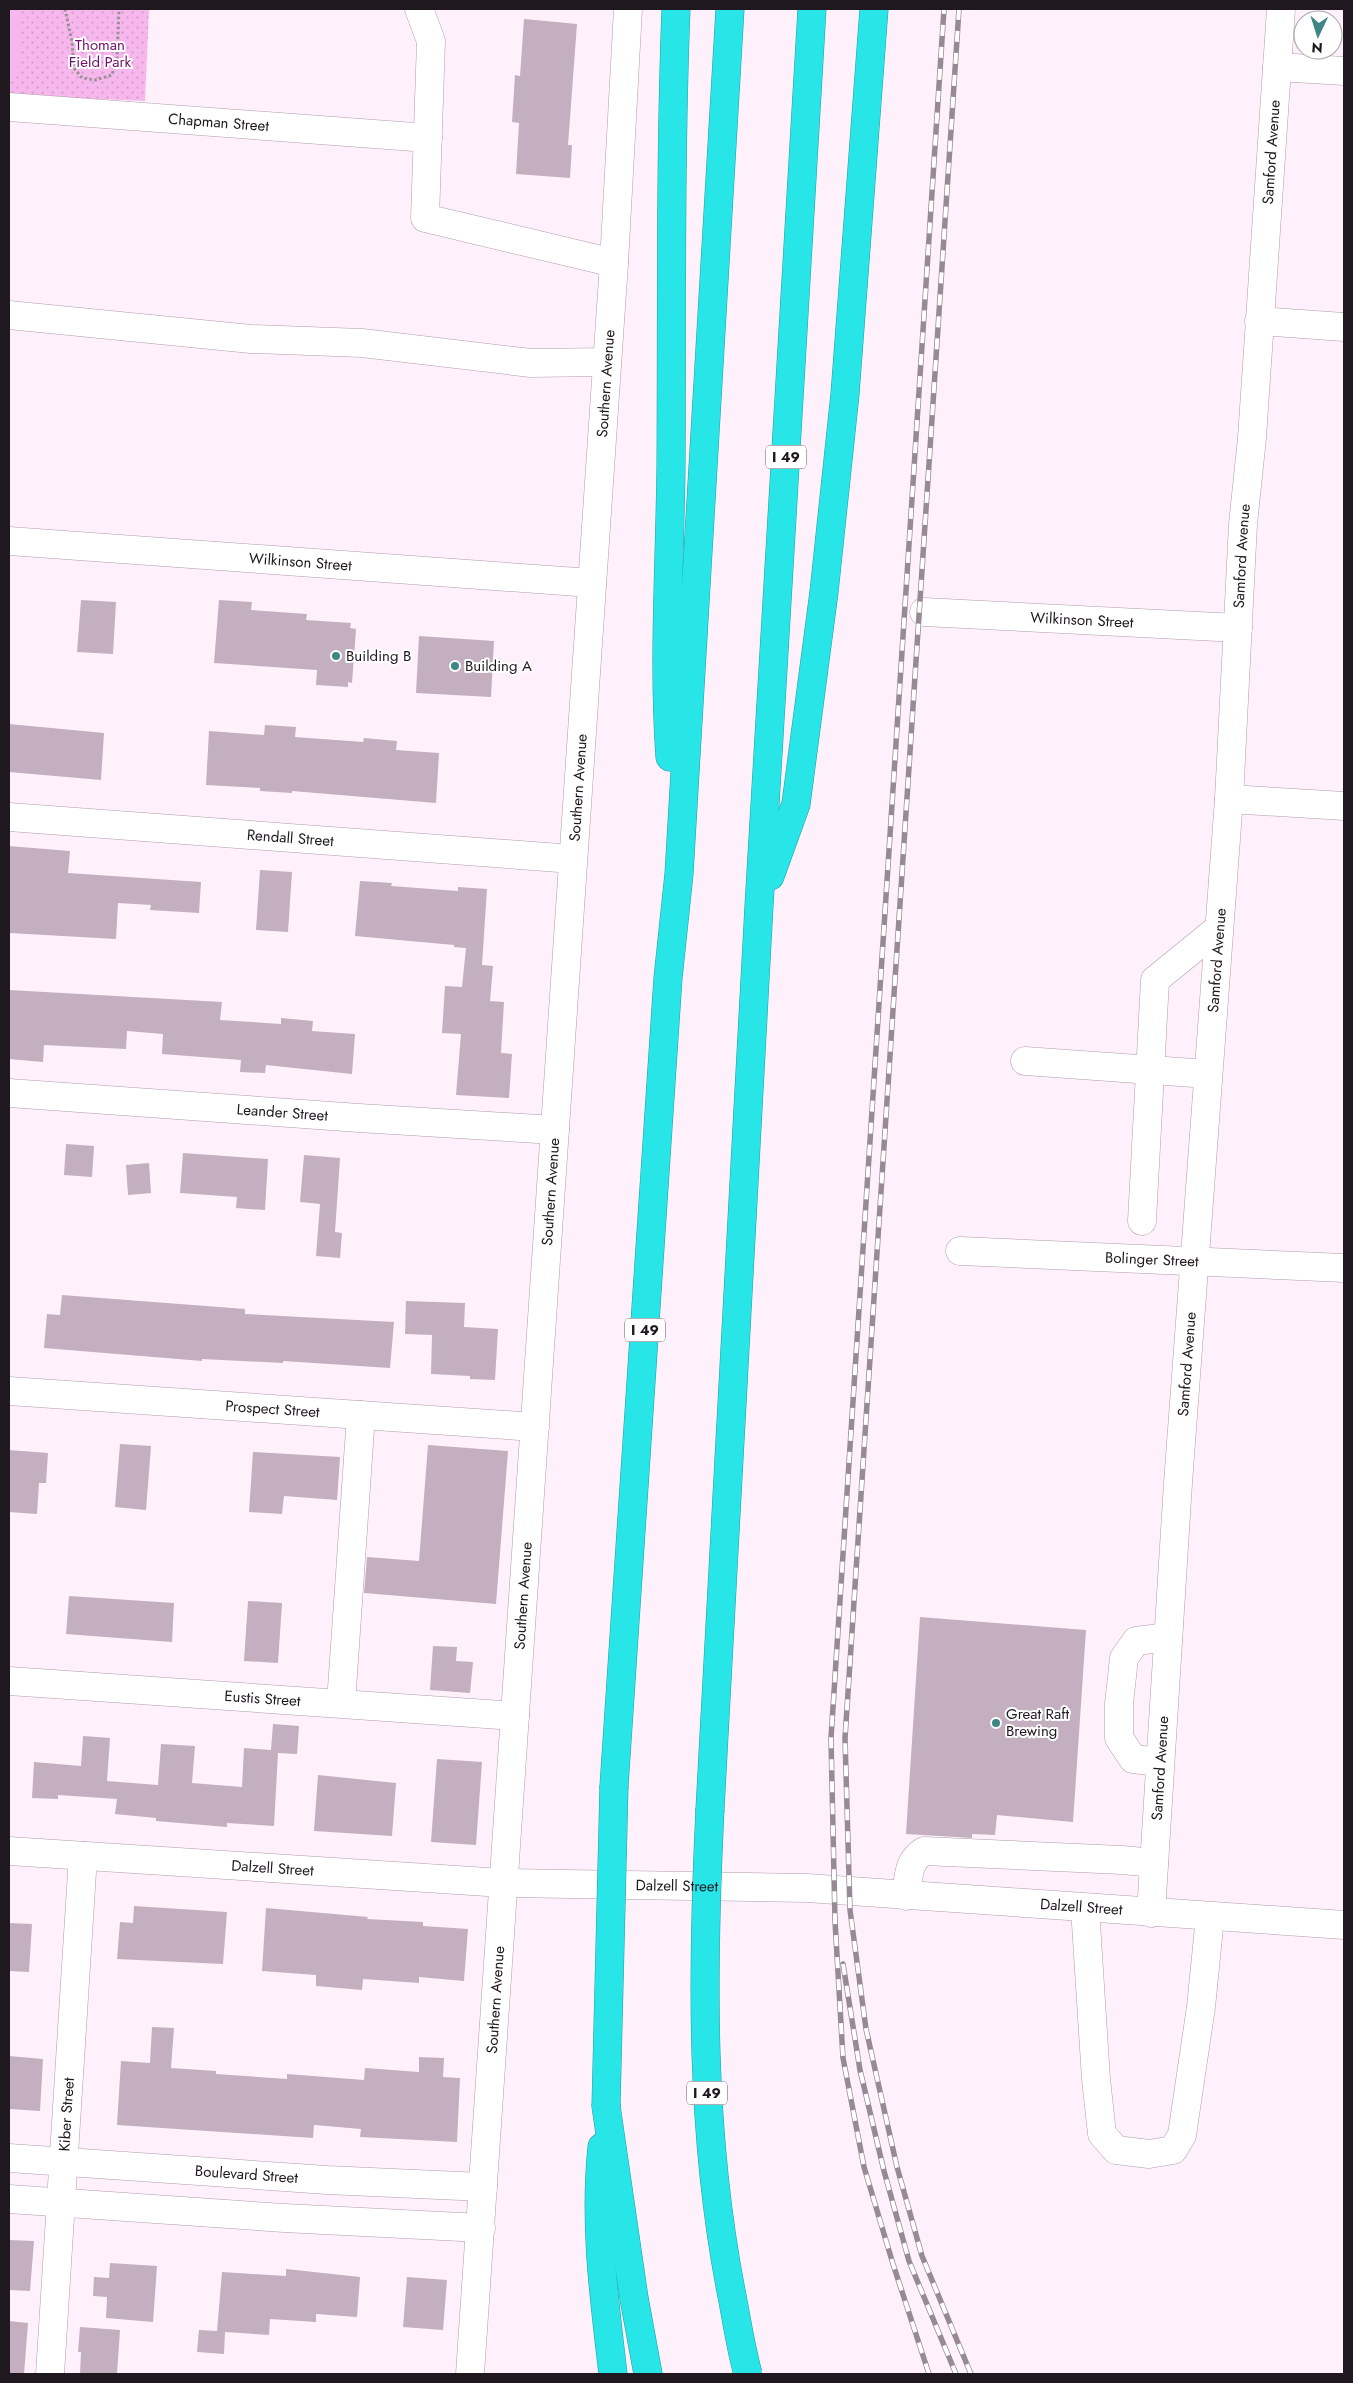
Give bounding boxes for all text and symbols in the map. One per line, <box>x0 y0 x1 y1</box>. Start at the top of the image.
north arrow <box>1293 10 1343 60</box>
park label: Thoman Field Park <box>69 34 132 73</box>
text: N <box>1311 38 1323 58</box>
street label: Samford Avenue <box>1257 99 1286 205</box>
street label: Chapman Street <box>167 108 270 137</box>
street label: Southern Avenue <box>591 329 620 438</box>
road number: I 49 <box>766 446 806 468</box>
street label: Samford Avenue <box>1228 502 1256 609</box>
street label: Wilkinson Street <box>248 547 353 577</box>
street label: Wilkinson Street <box>1030 606 1134 634</box>
place label: Building B <box>346 645 411 667</box>
marker: Building B <box>330 650 342 662</box>
place label: Building A <box>465 655 532 677</box>
marker: Building A <box>449 660 461 672</box>
street label: Southern Avenue <box>564 733 593 842</box>
street label: Rendall Street <box>246 824 335 852</box>
street label: Samford Avenue <box>1202 907 1232 1013</box>
street label: Leander Street <box>236 1098 329 1127</box>
street label: Southern Avenue <box>536 1137 565 1246</box>
street label: Bolinger Street <box>1105 1246 1199 1273</box>
street label: Samford Avenue <box>1172 1311 1202 1417</box>
road number: I 49 <box>625 1318 665 1342</box>
street label: Prospect Street <box>224 1395 321 1423</box>
street label: Southern Avenue <box>508 1541 538 1650</box>
street label: Eustis Street <box>224 1685 302 1712</box>
place label: Great Raft Brewing <box>1006 1703 1069 1742</box>
street label: Samford Avenue <box>1146 1715 1174 1821</box>
marker: Great Raft Brewing <box>990 1717 1002 1729</box>
street label: Dalzell Street <box>231 1854 315 1882</box>
street label: Dalzell Street <box>635 1874 719 1898</box>
street label: Dalzell Street <box>1039 1893 1124 1921</box>
street label: Southern Avenue <box>481 1945 510 2054</box>
street label: Kiber Street <box>53 2076 80 2152</box>
road number: I 49 <box>687 2082 727 2104</box>
street label: Boulevard Street <box>194 2160 299 2189</box>

